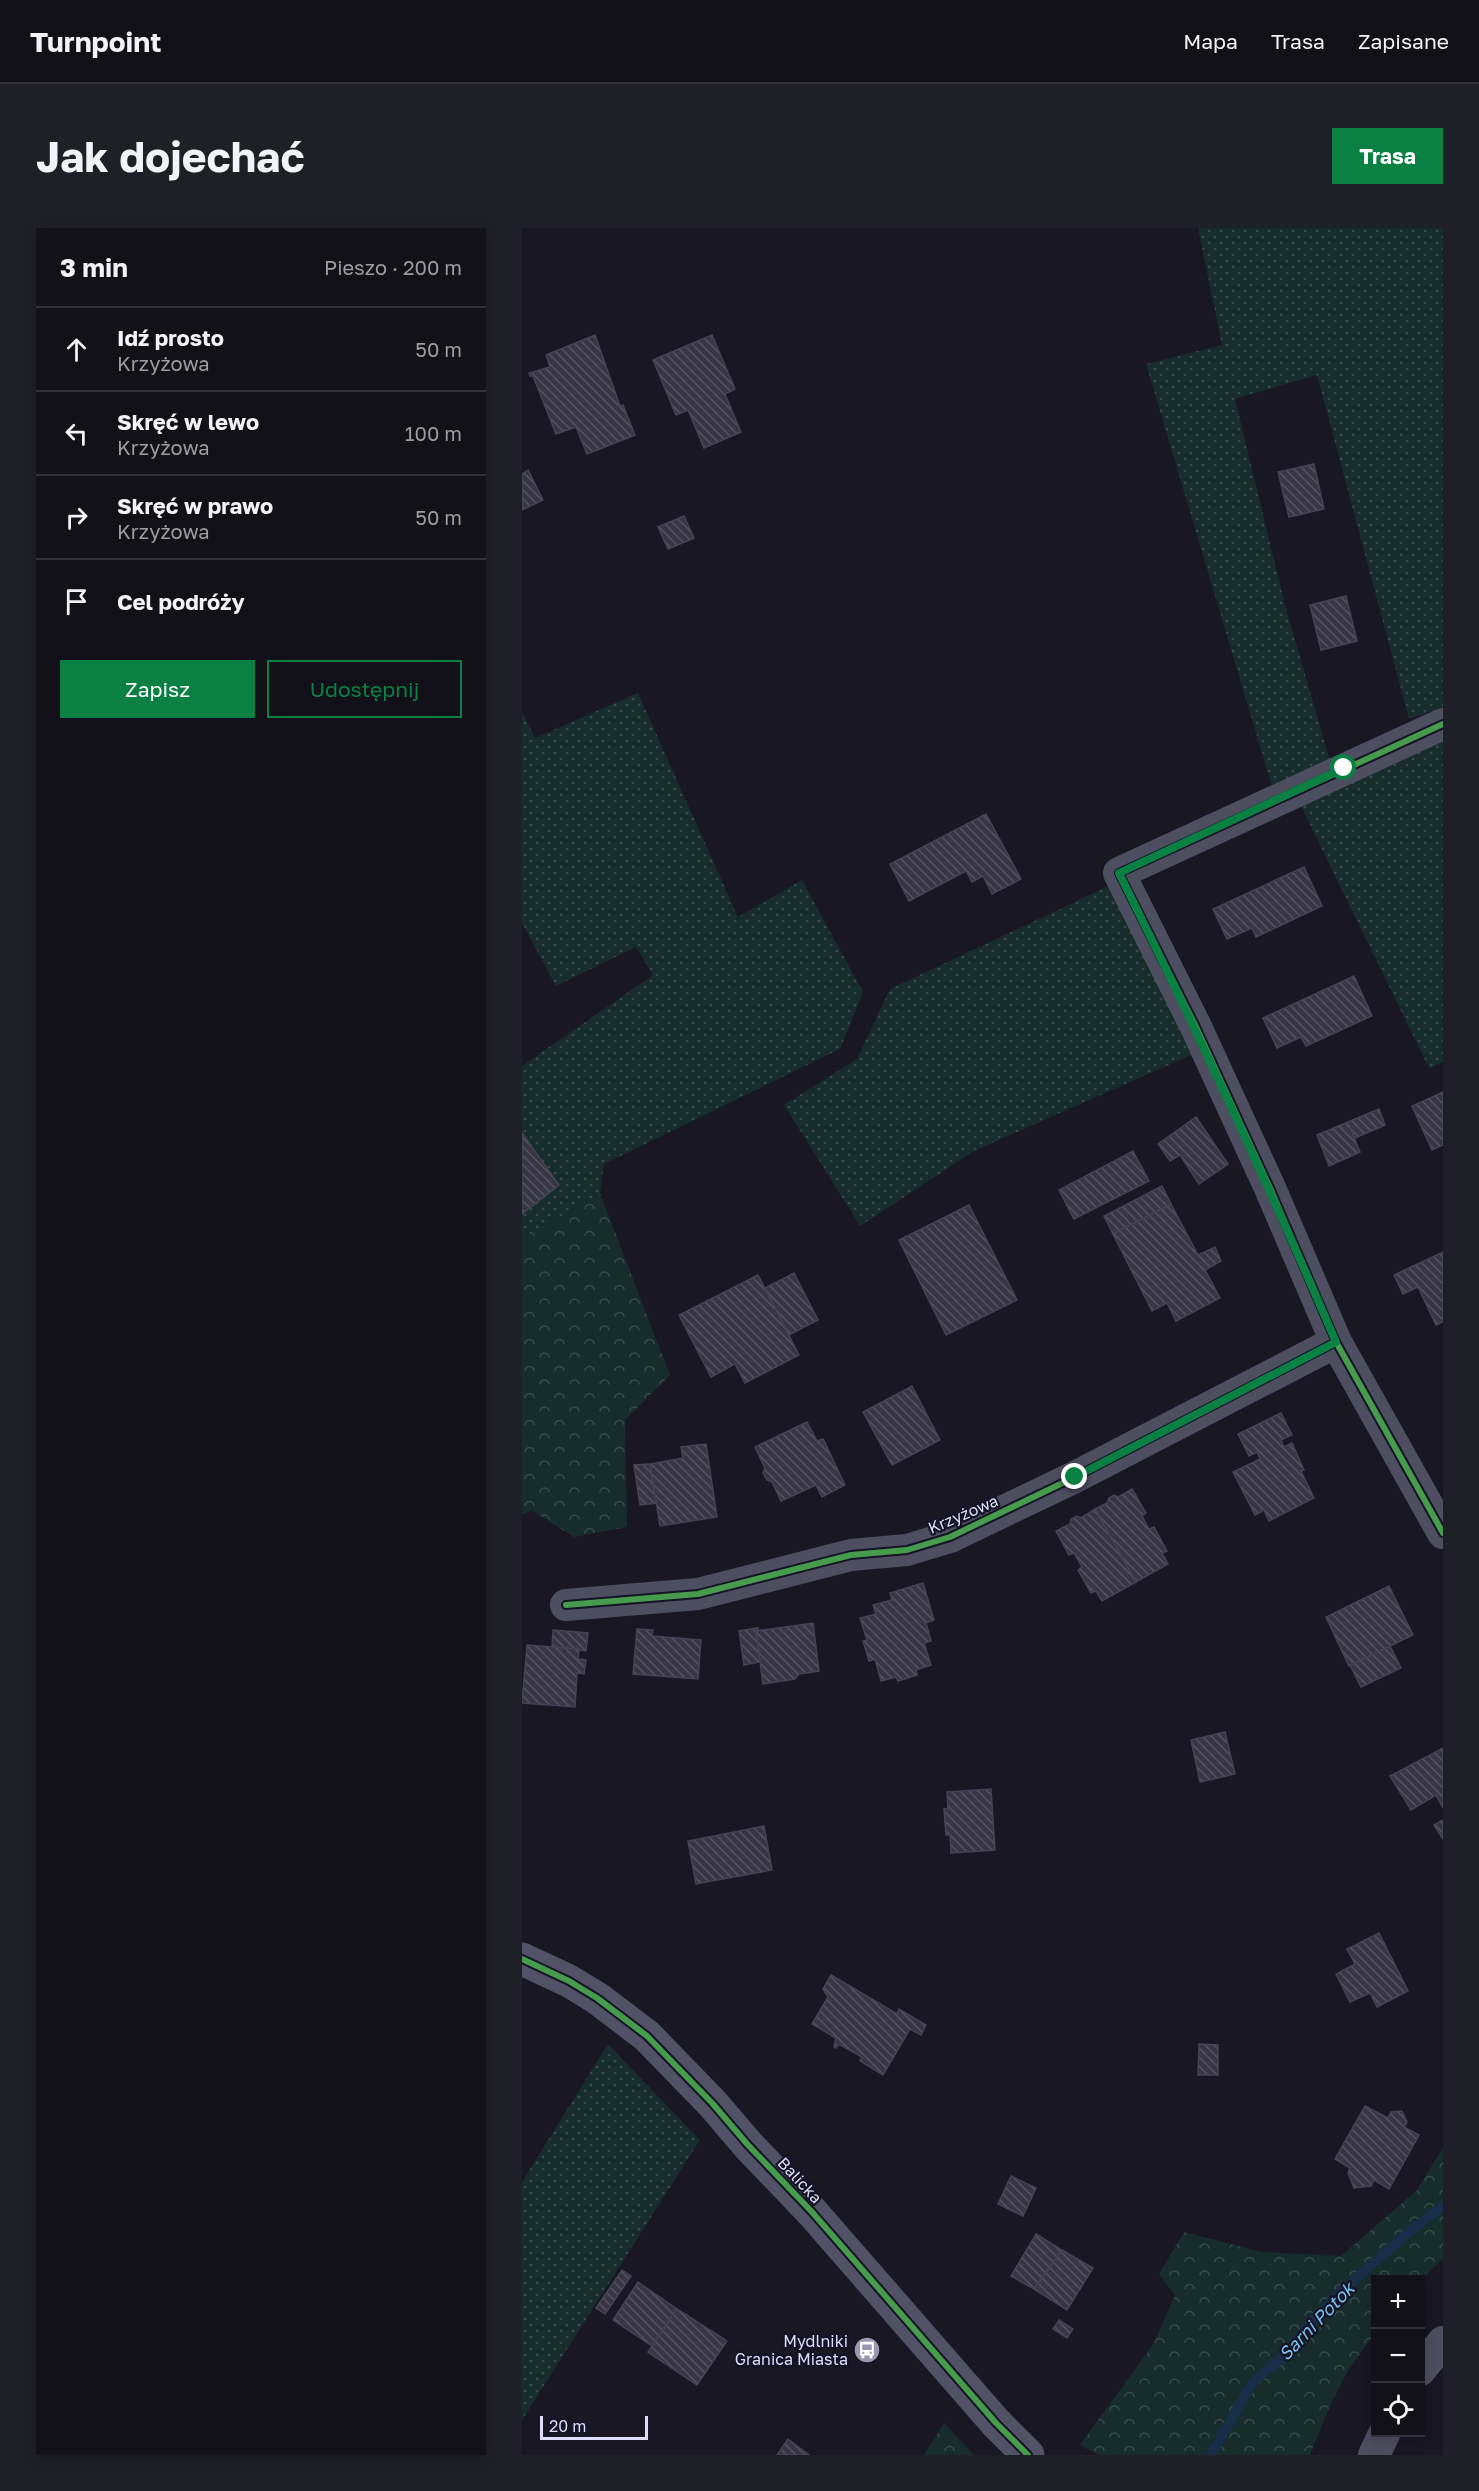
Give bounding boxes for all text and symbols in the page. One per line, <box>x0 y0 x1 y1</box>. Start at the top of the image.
text: Turnpoint <box>30 25 161 58</box>
text: Mapa <box>1183 28 1238 54</box>
text: Trasa <box>1271 28 1325 54</box>
text: Zapisane <box>1358 28 1449 54</box>
button: Trasa <box>1332 128 1443 184</box>
text: Jak dojechać <box>36 131 305 181</box>
text: 3 min <box>60 252 128 283</box>
text: Pieszo · 200 m <box>324 255 462 279</box>
text: Idź prosto <box>117 324 224 351</box>
icon: ahead <box>60 333 93 366</box>
text: 50 m <box>415 337 462 361</box>
text: Krzyżowa <box>117 351 210 375</box>
text: Skręć w lewo <box>117 408 259 435</box>
icon: left <box>60 417 93 450</box>
text: 100 m <box>405 421 462 445</box>
text: Krzyżowa <box>117 435 210 459</box>
text: Skręć w prawo <box>117 492 273 519</box>
icon: right <box>60 501 93 534</box>
text: 50 m <box>415 505 462 529</box>
text: Krzyżowa <box>117 519 210 543</box>
icon: arrive <box>60 585 93 618</box>
text: Cel podróży <box>117 588 245 615</box>
button: Zapisz <box>60 660 255 718</box>
button: Udostępnij <box>267 660 462 718</box>
route start <box>1330 754 1356 780</box>
route end <box>1061 1463 1087 1489</box>
street label: Krzyżowa <box>925 1490 1001 1538</box>
street label: Balicka <box>774 2153 826 2207</box>
map controls <box>1371 2275 1425 2437</box>
button: + <box>1371 2275 1425 2329</box>
water label: Sarni Potok <box>1273 2276 1360 2364</box>
button: − <box>1371 2329 1425 2383</box>
place label: Mydlniki Granica Miasta <box>735 2331 848 2369</box>
bus stop icon: Mydlniki Granica Miasta <box>852 2335 882 2365</box>
button: locate <box>1371 2383 1425 2437</box>
scale bar <box>540 2413 648 2440</box>
text: 20 m <box>549 2416 586 2436</box>

